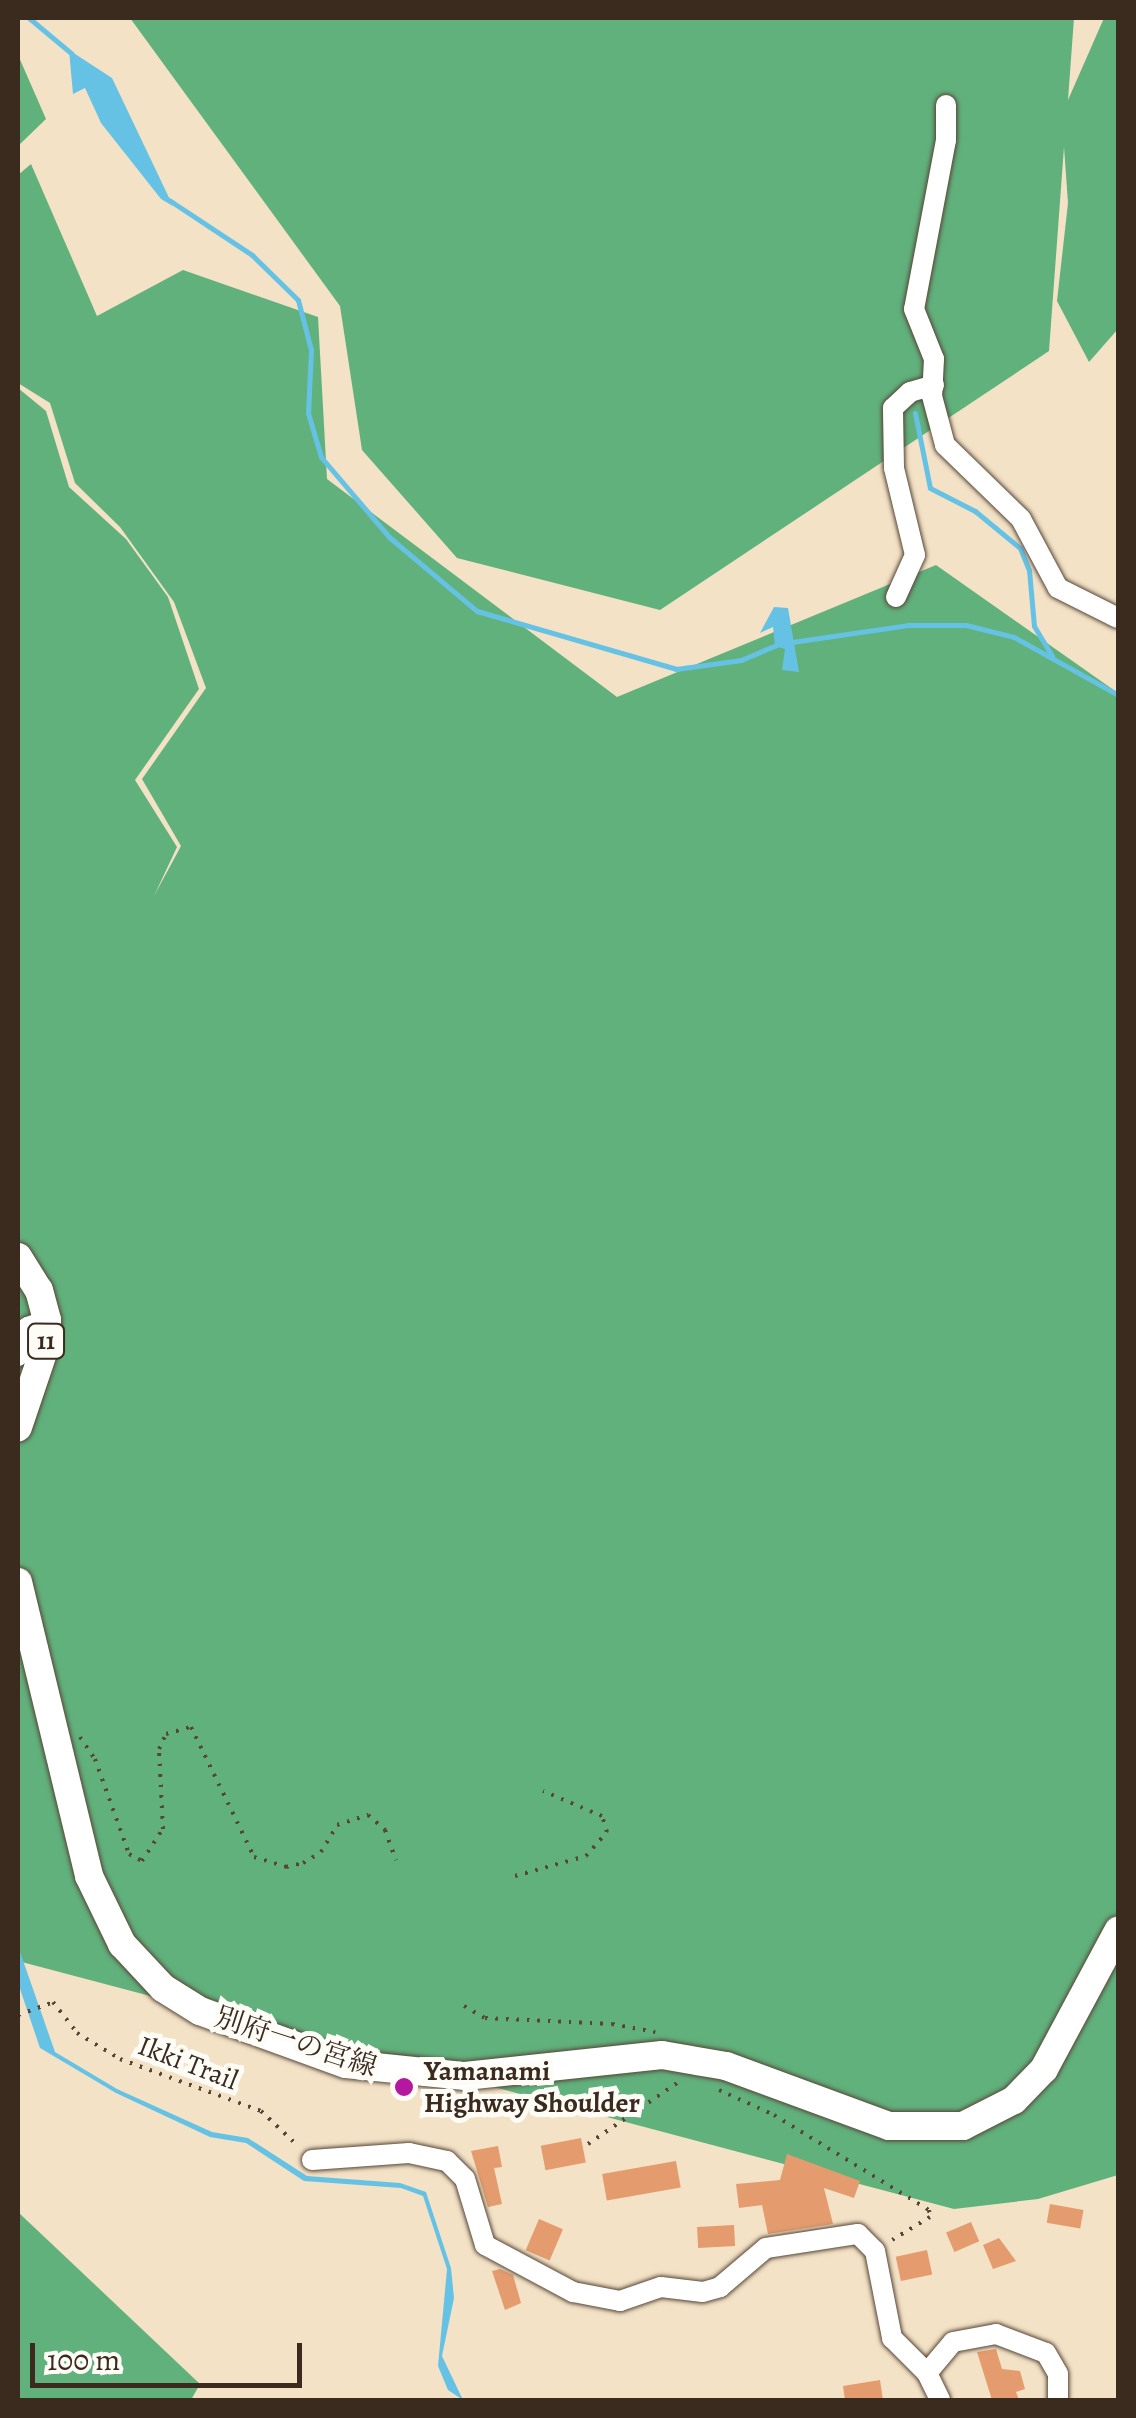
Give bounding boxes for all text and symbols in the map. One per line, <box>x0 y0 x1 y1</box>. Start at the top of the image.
road number: 11 <box>26 1321 66 1361</box>
street label: 別府一の宮線 <box>211 2000 381 2084</box>
street label: Ikki Trail <box>133 2029 243 2097</box>
place label: Yamanami Highway Shoulder <box>424 2054 640 2120</box>
marker: Yamanami Highway Shoulder <box>393 2076 415 2098</box>
scale bar <box>35 2323 308 2385</box>
text: 100 m <box>47 2340 120 2380</box>

